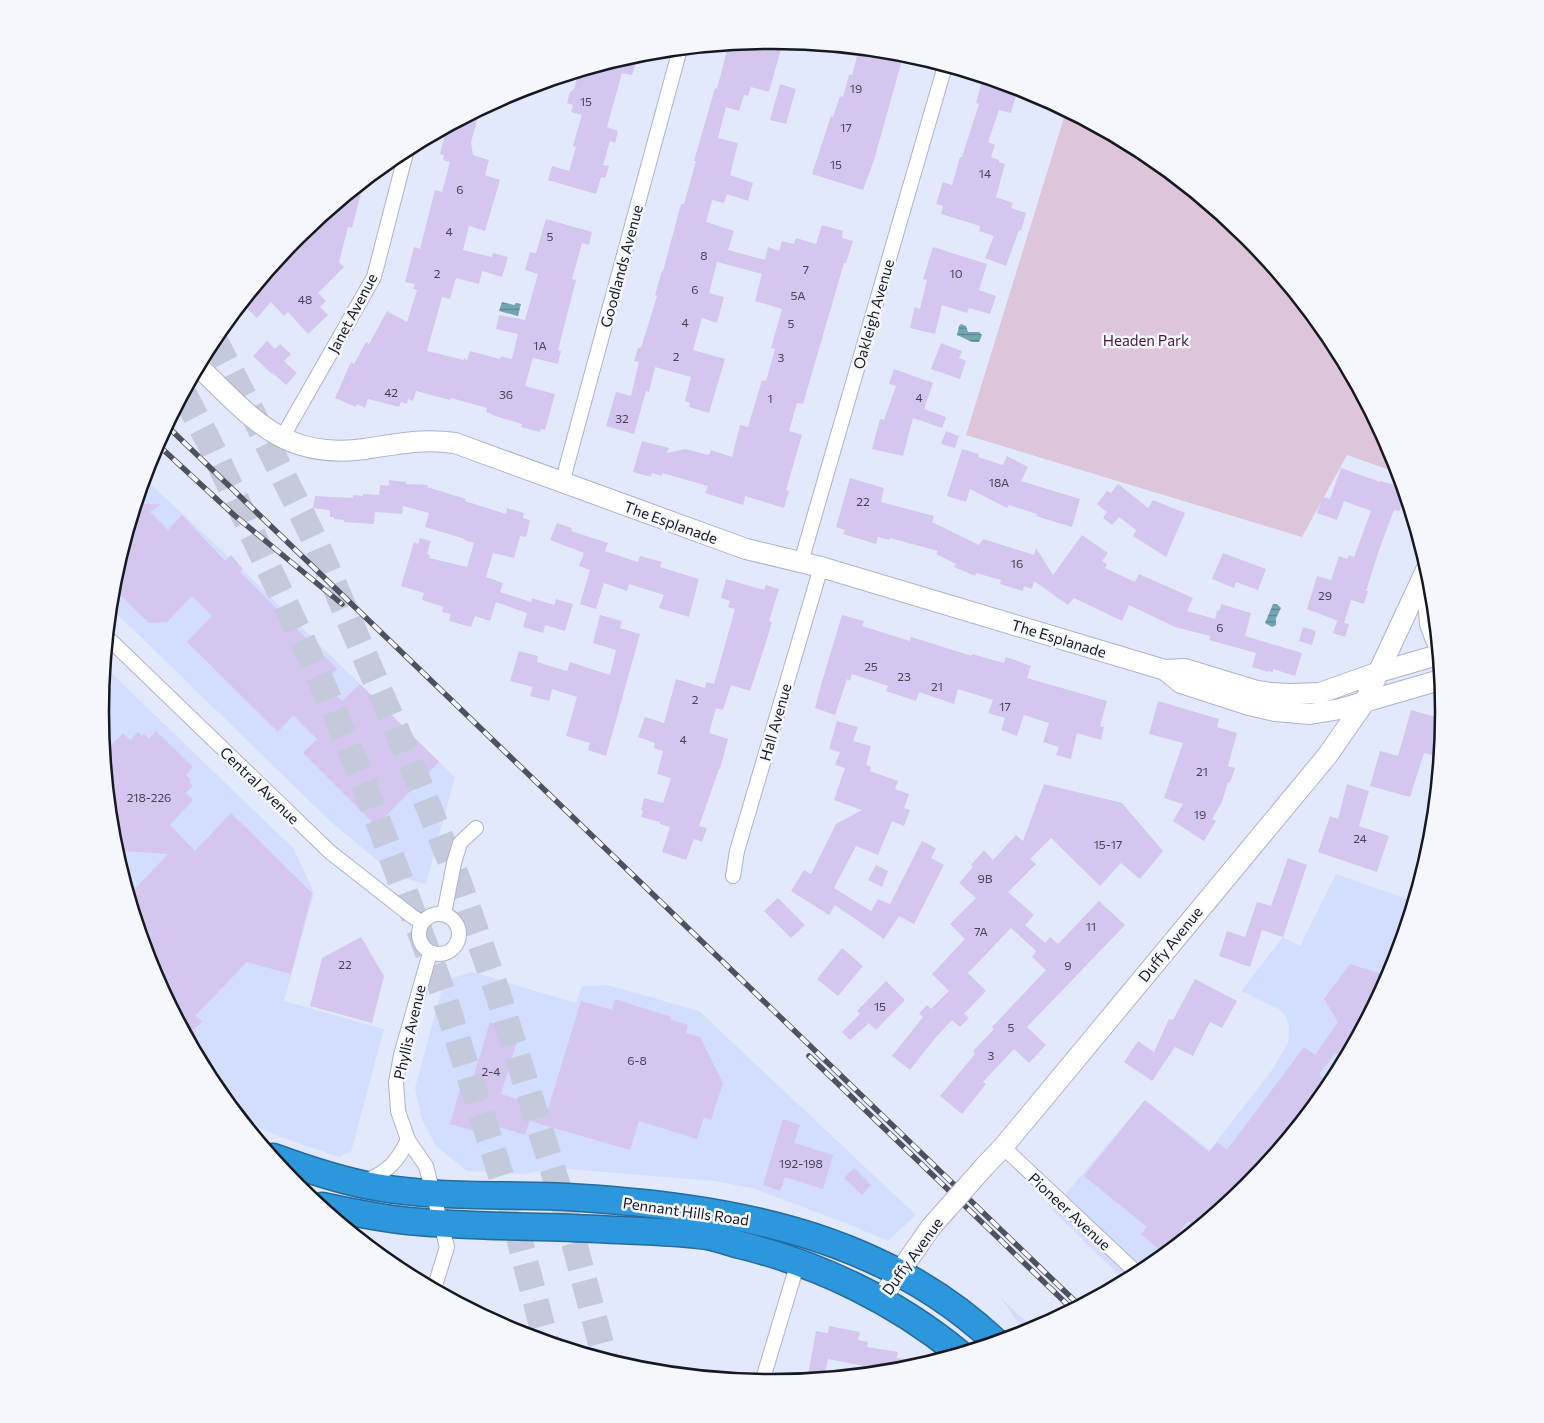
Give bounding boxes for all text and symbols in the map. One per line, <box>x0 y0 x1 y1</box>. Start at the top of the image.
house number: 19 <box>850 81 862 95</box>
house number: 15 <box>580 94 592 108</box>
house number: 17 <box>840 120 852 134</box>
house number: 15 <box>830 157 842 171</box>
house number: 14 <box>979 166 991 180</box>
house number: 6 <box>456 182 464 196</box>
street label: Goodlands Avenue <box>596 203 646 329</box>
house number: 4 <box>445 224 453 238</box>
house number: 5 <box>547 229 554 243</box>
house number: 8 <box>700 248 708 262</box>
street label: Oakleigh Avenue <box>849 257 897 371</box>
house number: 7 <box>803 262 809 276</box>
house number: 2 <box>434 266 441 280</box>
house number: 10 <box>950 266 963 280</box>
street label: Janet Avenue <box>323 270 381 356</box>
house number: 6 <box>691 282 699 296</box>
house number: 5A <box>791 288 805 302</box>
house number: 48 <box>298 292 312 306</box>
house number: 4 <box>681 315 689 329</box>
house number: 5 <box>788 316 795 330</box>
park label: Headen Park <box>1103 331 1189 349</box>
house number: 1A <box>533 338 547 352</box>
house number: 2 <box>673 349 680 363</box>
house number: 3 <box>778 350 785 364</box>
house number: 42 <box>384 385 398 399</box>
house number: 36 <box>499 387 513 401</box>
house number: 4 <box>915 390 923 404</box>
house number: 1 <box>767 391 773 405</box>
house number: 32 <box>615 411 629 425</box>
house number: 18A <box>989 475 1009 489</box>
house number: 22 <box>856 494 870 508</box>
street label: The Esplanade <box>622 497 720 547</box>
house number: 16 <box>1011 556 1023 570</box>
house number: 29 <box>1318 588 1332 602</box>
street label: The Esplanade <box>1009 615 1109 661</box>
house number: 6 <box>1216 620 1224 634</box>
house number: 25 <box>864 659 878 673</box>
house number: 23 <box>897 669 911 683</box>
house number: 21 <box>931 679 943 693</box>
street label: Hall Avenue <box>755 681 795 763</box>
house number: 2 <box>692 692 699 706</box>
house number: 17 <box>999 699 1011 713</box>
house number: 4 <box>679 732 687 746</box>
street label: Central Avenue <box>217 743 303 827</box>
house number: 21 <box>1196 764 1208 778</box>
house number: 218-226 <box>127 790 171 804</box>
house number: 19 <box>1194 807 1206 821</box>
house number: 24 <box>1353 831 1367 845</box>
house number: 15-17 <box>1094 837 1122 851</box>
house number: 9B <box>977 871 993 885</box>
street label: Duffy Avenue <box>1134 903 1206 985</box>
house number: 11 <box>1086 919 1096 933</box>
house number: 7A <box>974 924 988 938</box>
house number: 22 <box>338 957 352 971</box>
house number: 9 <box>1064 958 1072 972</box>
street label: Phyllis Avenue <box>389 983 429 1081</box>
house number: 15 <box>874 999 886 1013</box>
house number: 5 <box>1008 1020 1015 1034</box>
house number: 3 <box>988 1048 995 1062</box>
house number: 6-8 <box>627 1053 647 1067</box>
house number: 2-4 <box>482 1064 500 1078</box>
house number: 192-198 <box>779 1156 823 1170</box>
street label: Pioneer Avenue <box>1025 1168 1115 1254</box>
street label: Pennant Hills Road <box>622 1193 750 1229</box>
street label: Duffy Avenue <box>878 1214 946 1298</box>

